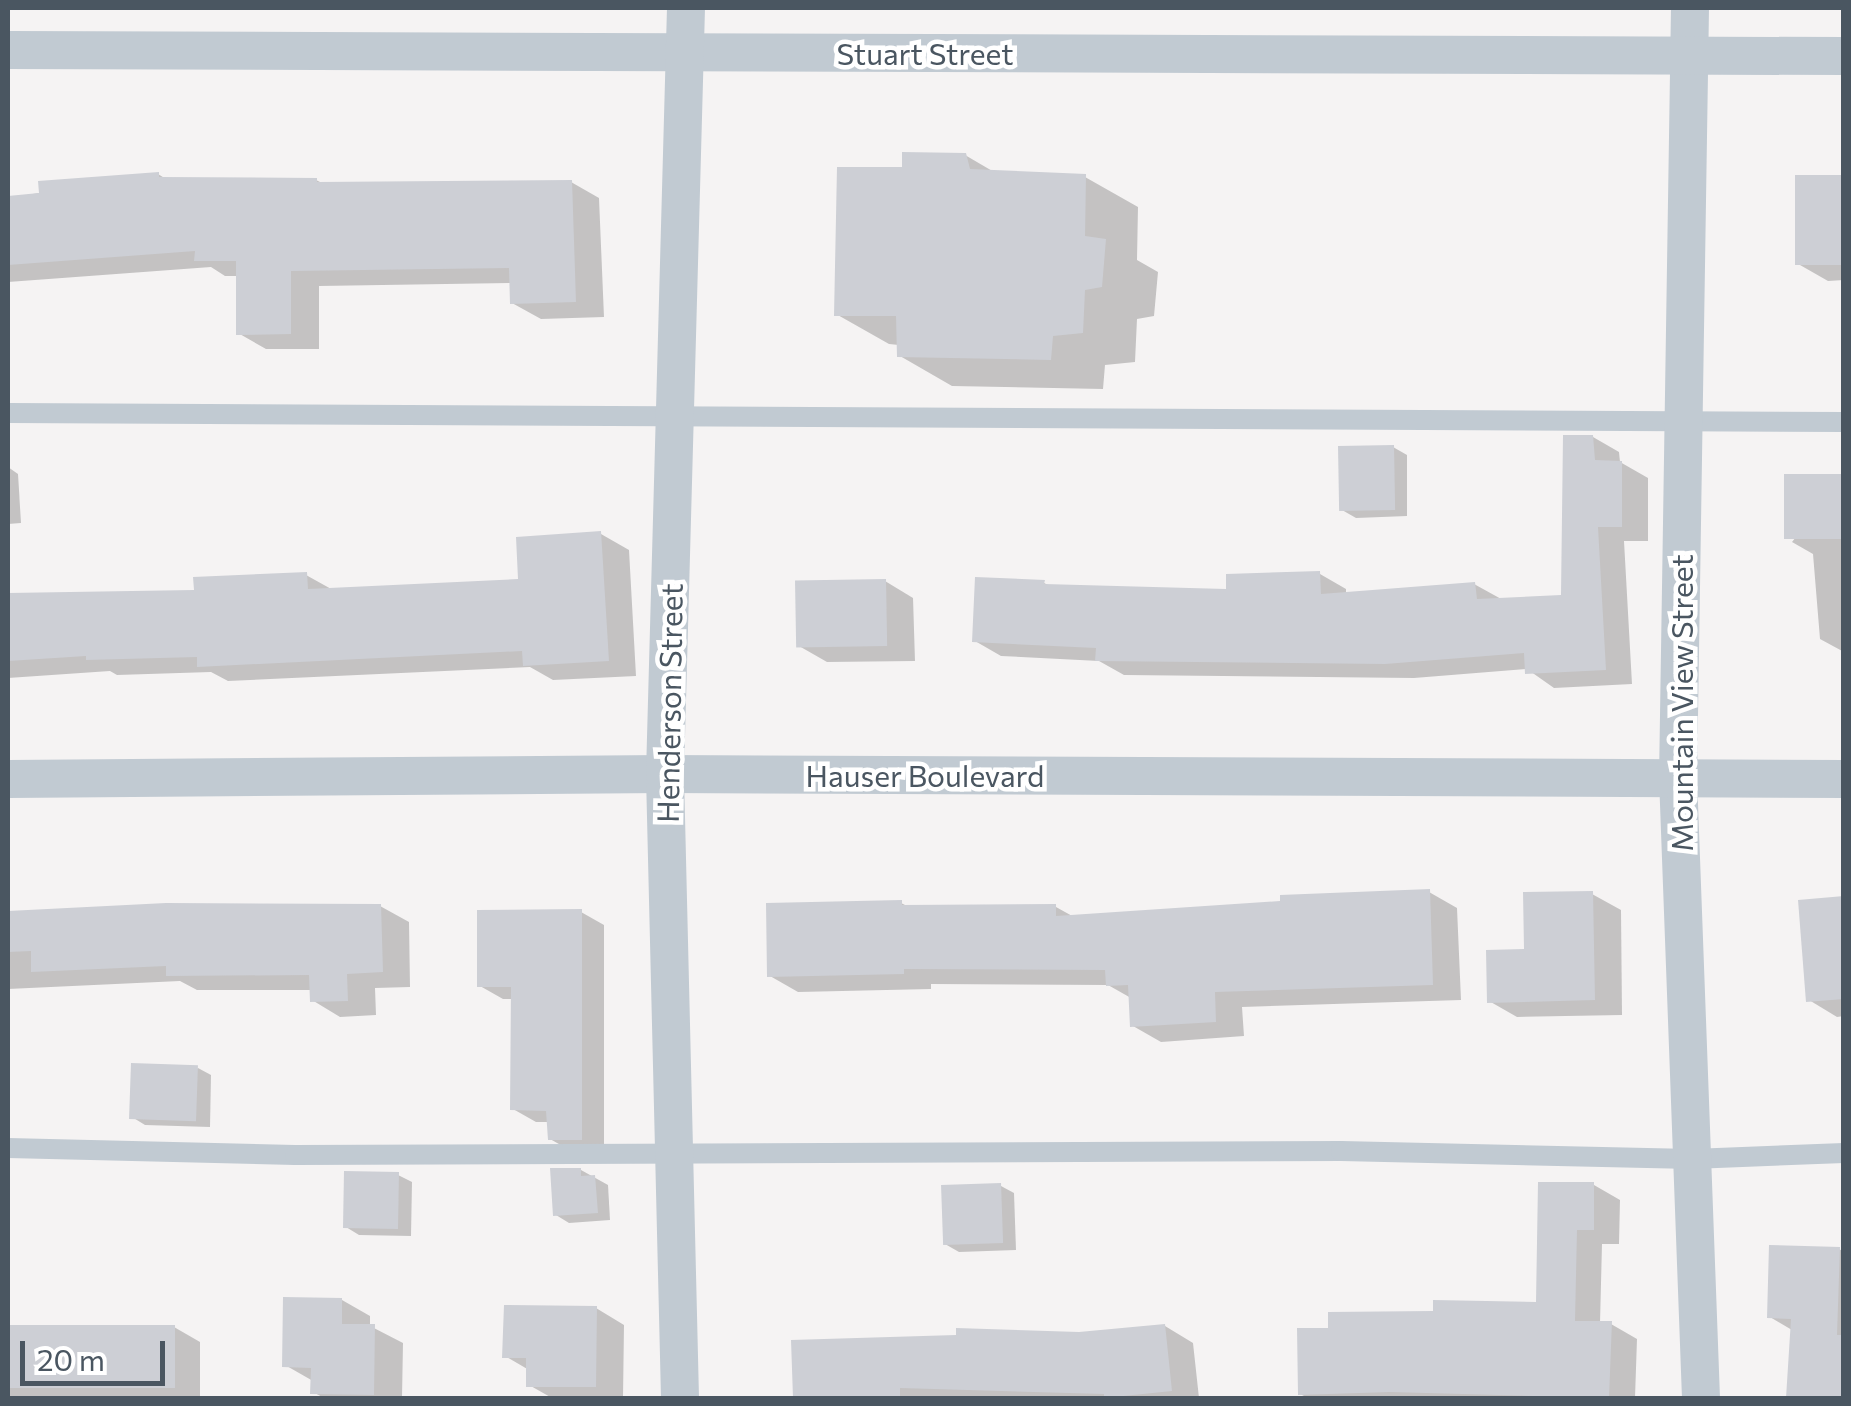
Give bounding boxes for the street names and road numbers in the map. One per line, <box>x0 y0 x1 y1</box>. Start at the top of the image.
street label: Stuart Street <box>837 35 1013 71</box>
street label: Mountain View Street <box>1663 554 1699 852</box>
street label: Henderson Street <box>649 583 689 823</box>
street label: Hauser Boulevard <box>806 757 1044 793</box>

